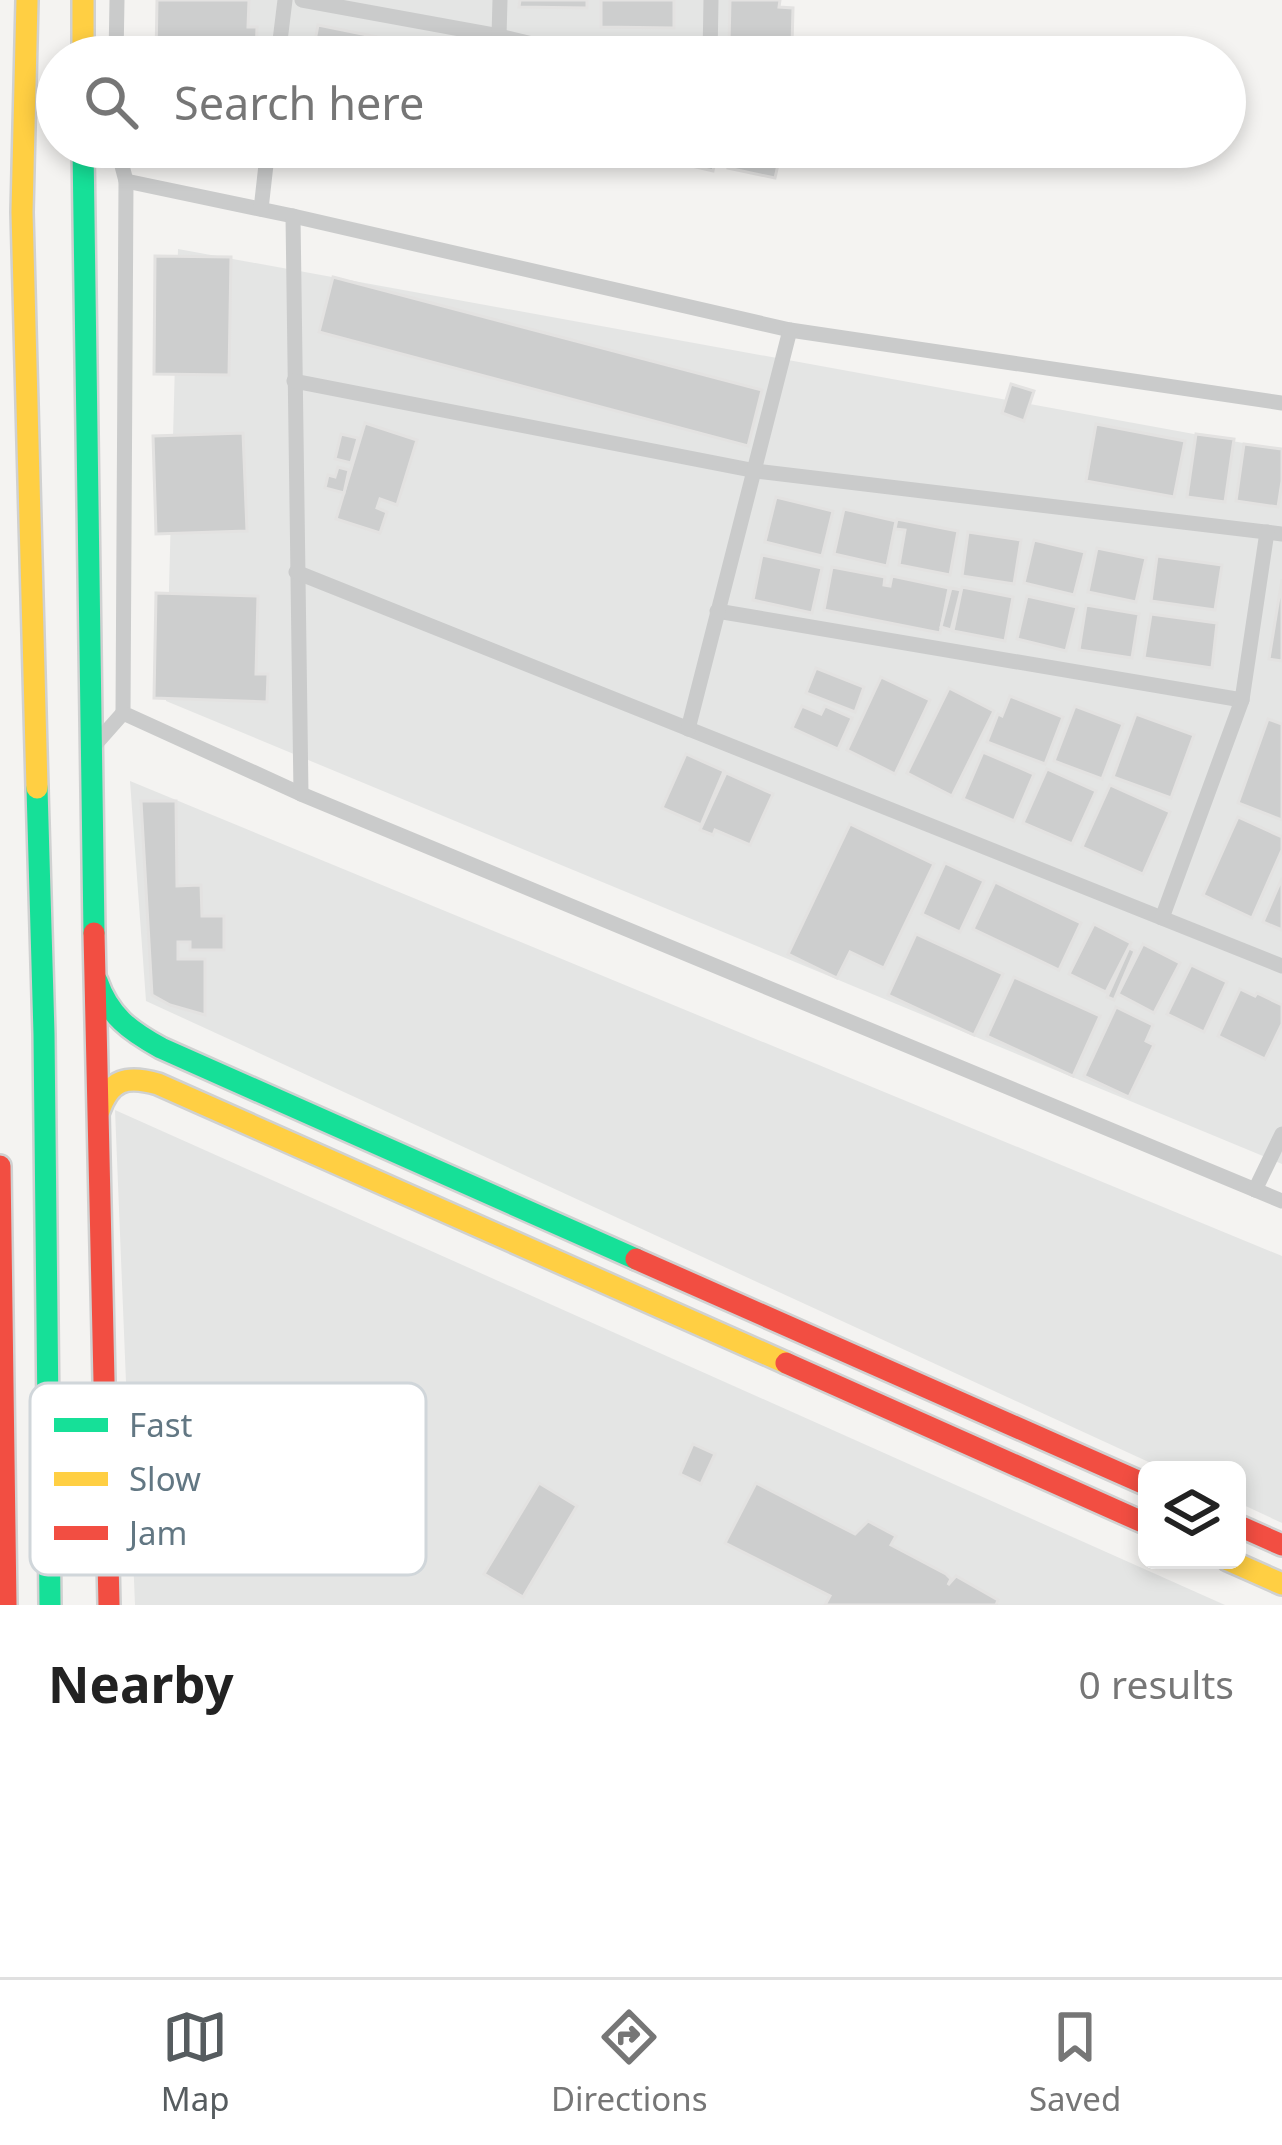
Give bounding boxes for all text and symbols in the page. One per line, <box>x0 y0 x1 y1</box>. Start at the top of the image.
search box <box>36 36 1246 168</box>
icon: search <box>78 69 144 135</box>
text: Search here <box>174 72 424 133</box>
legend <box>30 1383 426 1575</box>
text: Fast <box>129 1402 192 1447</box>
text: Slow <box>129 1456 201 1501</box>
map controls <box>1138 1461 1246 1569</box>
button: layers <box>1138 1461 1246 1569</box>
text: Jam <box>126 1510 187 1555</box>
text: Nearby <box>48 1648 234 1718</box>
text: 0 results <box>1079 1657 1234 1710</box>
tab: Map <box>161 2004 229 2121</box>
tab: Directions <box>551 2004 708 2121</box>
tab: Saved <box>1029 2004 1121 2121</box>

